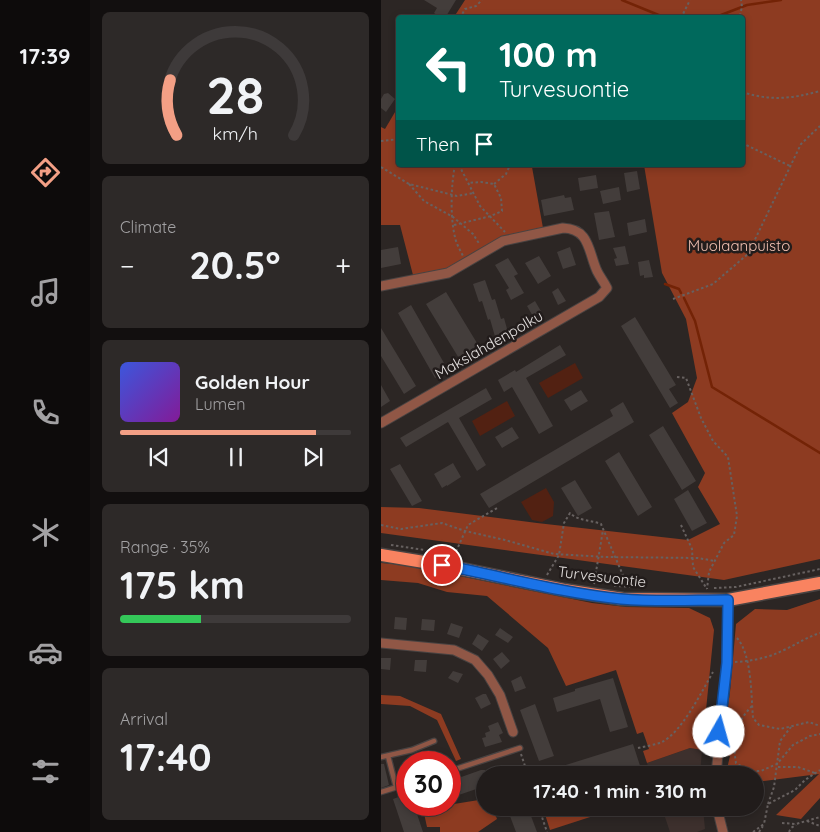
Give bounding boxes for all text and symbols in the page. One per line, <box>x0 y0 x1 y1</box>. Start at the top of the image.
text: 100 m <box>499 32 598 76</box>
icon: left <box>416 35 481 100</box>
text: 17:39 <box>20 42 70 70</box>
text: 28 <box>206 62 265 127</box>
text: Turvesuontie <box>499 75 629 103</box>
text: km/h <box>213 122 258 144</box>
icon: arrive <box>470 130 498 158</box>
text: Then <box>416 132 460 156</box>
icon: directions <box>28 155 63 190</box>
text: Climate <box>120 217 176 237</box>
park label: Muolaanpuisto <box>688 236 790 255</box>
text: 20.5° <box>189 241 281 289</box>
text: − <box>120 248 135 283</box>
text: + <box>335 248 351 283</box>
icon: music <box>28 275 63 310</box>
street label: Makslahdenpolku <box>431 306 546 383</box>
text: Golden Hour <box>195 370 310 394</box>
text: Lumen <box>195 394 246 414</box>
icon: phone <box>28 395 63 430</box>
icon: previous <box>145 443 173 471</box>
icon: pause <box>222 443 250 471</box>
icon: next <box>299 443 327 471</box>
icon: climate <box>28 515 63 550</box>
text: Range · 35% <box>120 537 210 557</box>
pin <box>421 544 463 586</box>
icon: arrive <box>428 551 456 579</box>
text: 175 km <box>120 561 245 609</box>
street label: Turvesuontie <box>557 562 647 591</box>
icon: car <box>28 635 63 670</box>
position arrow <box>692 705 744 757</box>
text: Arrival <box>120 709 168 729</box>
text: 17:40 <box>120 733 212 781</box>
speed limit sign: 30 <box>396 751 461 816</box>
icon: filters <box>28 754 63 789</box>
text: 17:40 · 1 min · 310 m <box>533 779 707 803</box>

